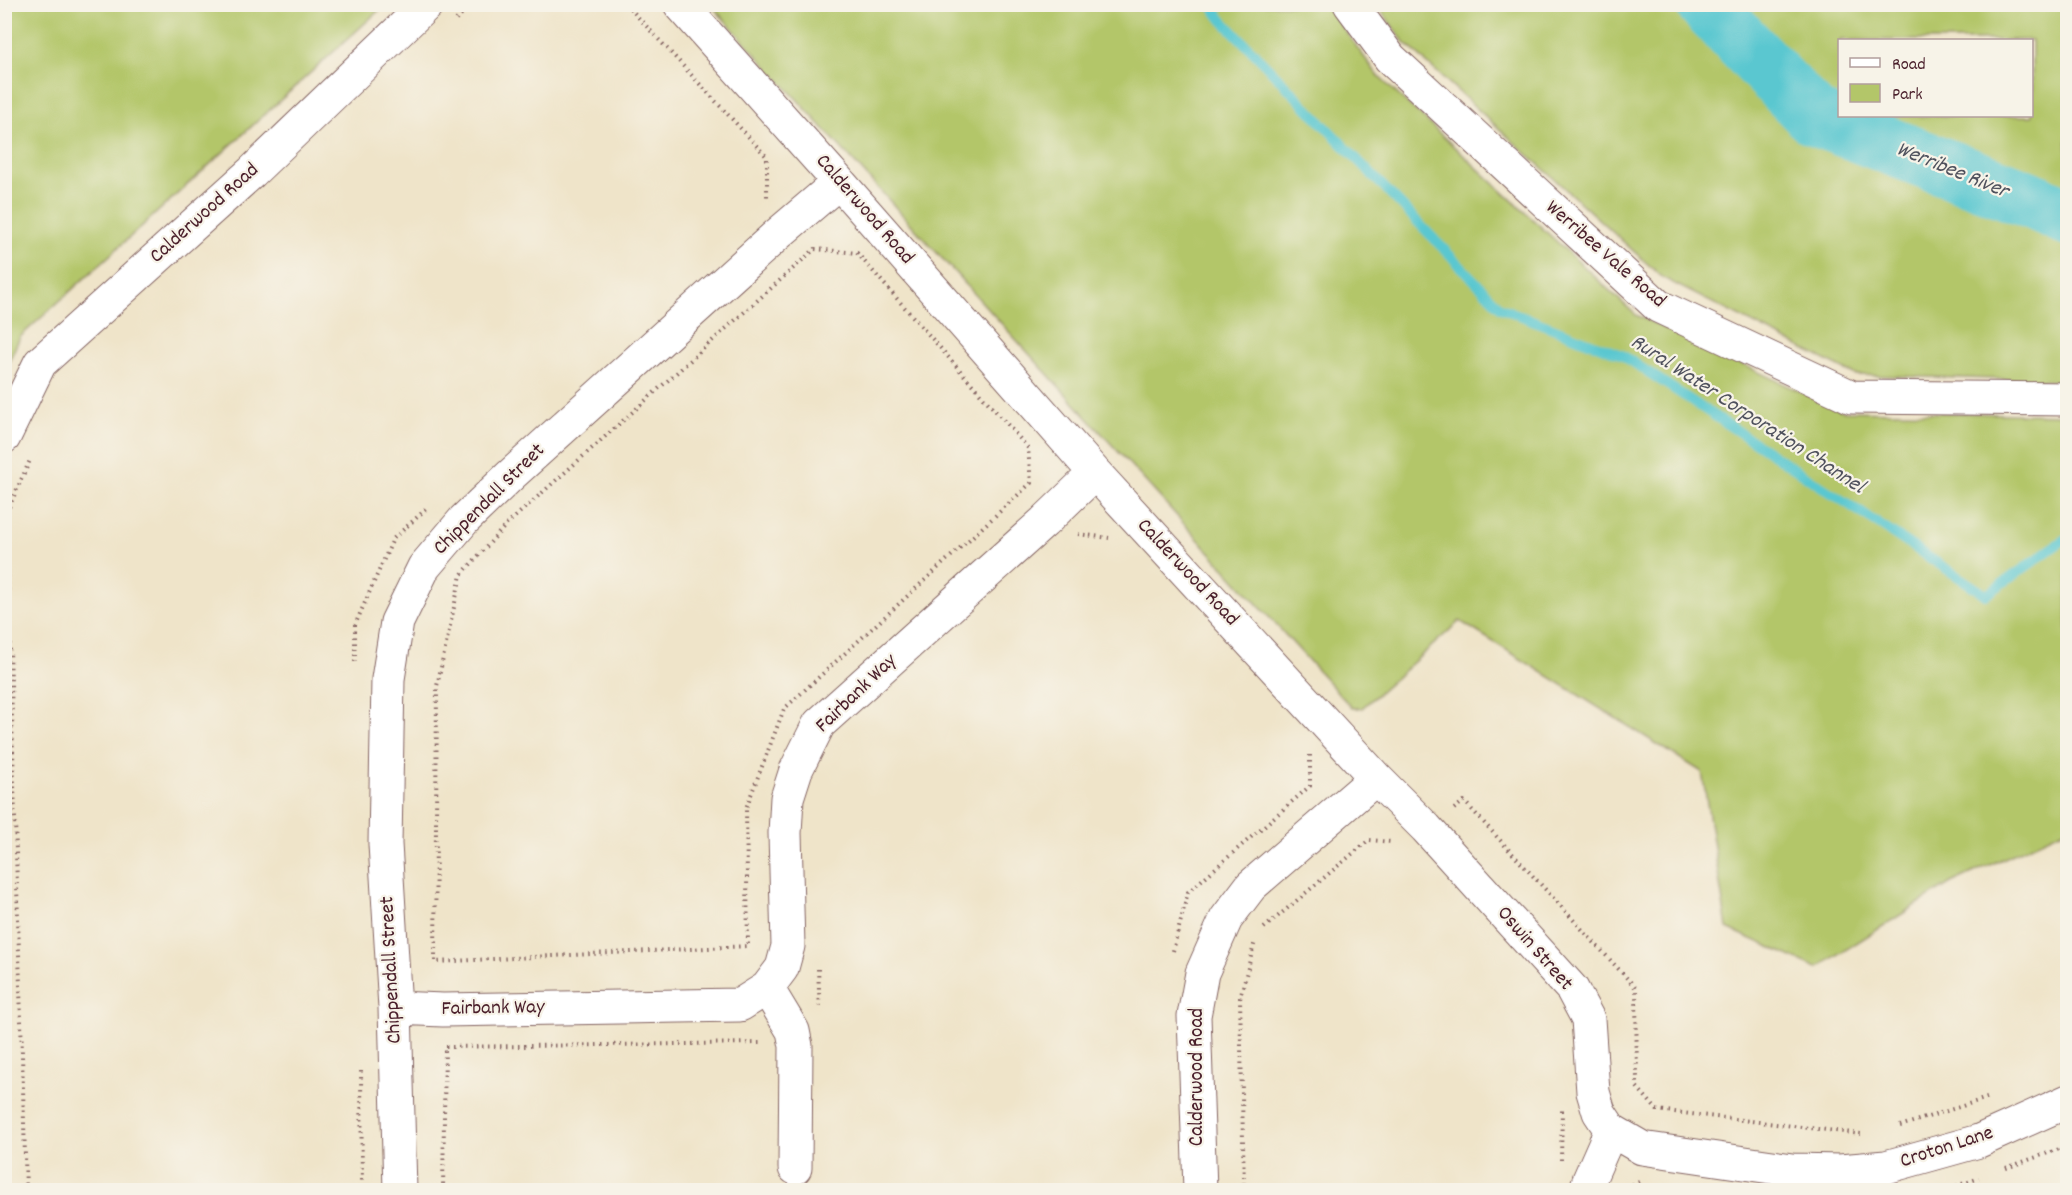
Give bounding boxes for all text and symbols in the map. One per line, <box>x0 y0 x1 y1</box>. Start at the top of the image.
legend <box>1838 39 2033 117</box>
text: Road <box>1892 53 1926 78</box>
text: Park <box>1892 83 1923 108</box>
water label: Werribee River <box>1891 134 2015 209</box>
street label: Calderwood Road <box>807 148 921 272</box>
street label: Calderwood Road <box>144 157 266 271</box>
street label: Werribee Vale Road <box>1538 194 1672 316</box>
water label: Rural Water Corporation Channel <box>1624 327 1872 504</box>
street label: Chippendall Street <box>427 437 553 563</box>
street label: Calderwood Road <box>1129 512 1245 634</box>
street label: Fairbank Way <box>809 647 905 741</box>
street label: Chippendall Street <box>373 895 411 1045</box>
street label: Oswin Street <box>1489 900 1580 998</box>
street label: Fairbank Way <box>441 993 545 1025</box>
street label: Calderwood Road <box>1183 1008 1213 1146</box>
street label: Croton Lane <box>1896 1119 1998 1177</box>

